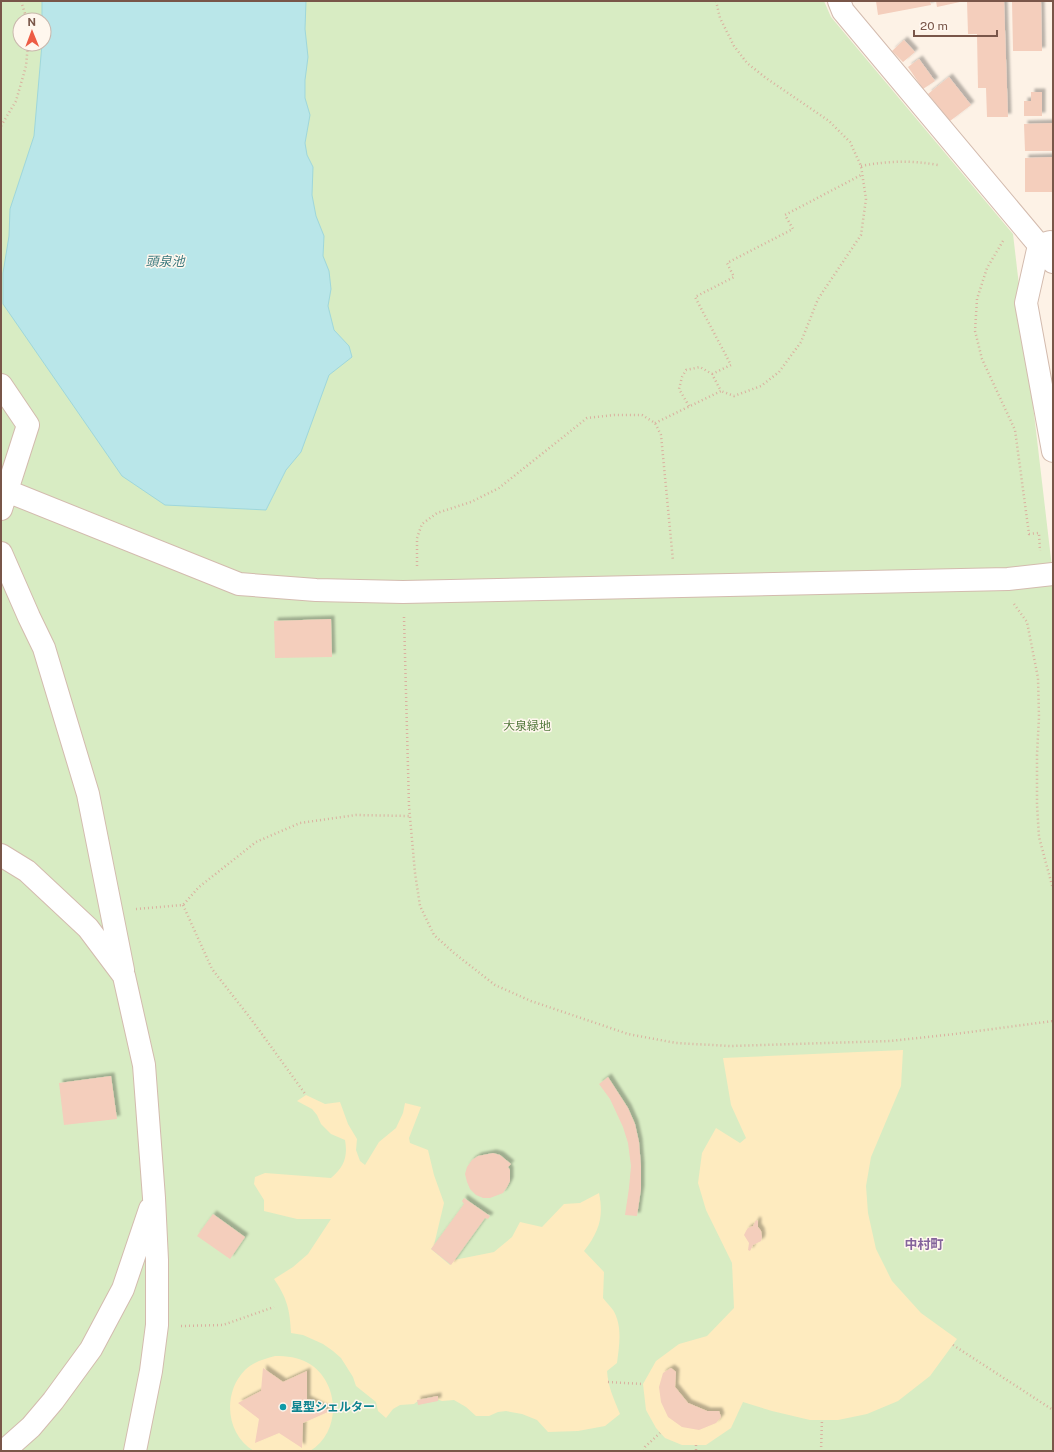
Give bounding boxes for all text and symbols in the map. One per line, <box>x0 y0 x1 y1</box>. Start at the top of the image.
north arrow <box>12 12 52 52</box>
scale bar <box>914 12 997 38</box>
text: N <box>27 16 36 28</box>
text: 20 m <box>920 19 948 33</box>
water label: 頭泉池 <box>145 254 186 269</box>
park label: 大泉緑地 <box>503 719 551 733</box>
district label: 中村町 <box>904 1237 944 1252</box>
place label: 星型シェルター <box>291 1400 375 1414</box>
marker: 星型シェルター <box>278 1402 288 1412</box>

